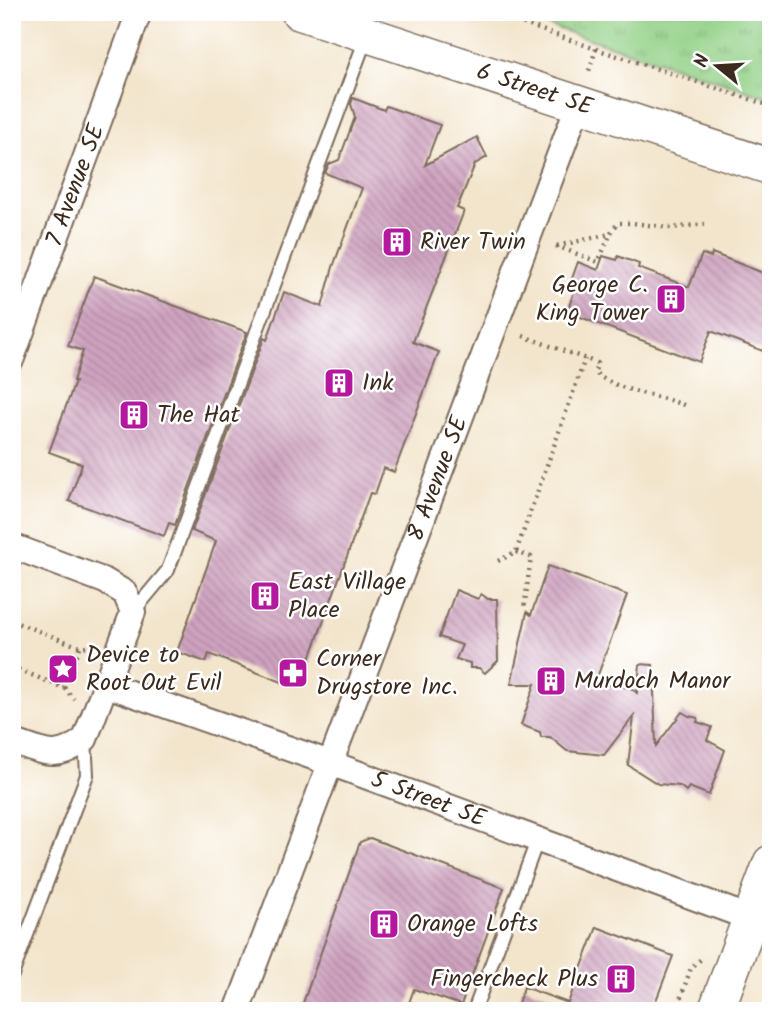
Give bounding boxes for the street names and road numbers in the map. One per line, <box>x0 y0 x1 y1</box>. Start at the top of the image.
street label: 6 Street SE <box>471 52 599 127</box>
street label: 7 Avenue SE <box>35 118 116 252</box>
street label: 8 Avenue SE <box>396 409 479 547</box>
street label: 5 Street SE <box>365 760 492 839</box>

